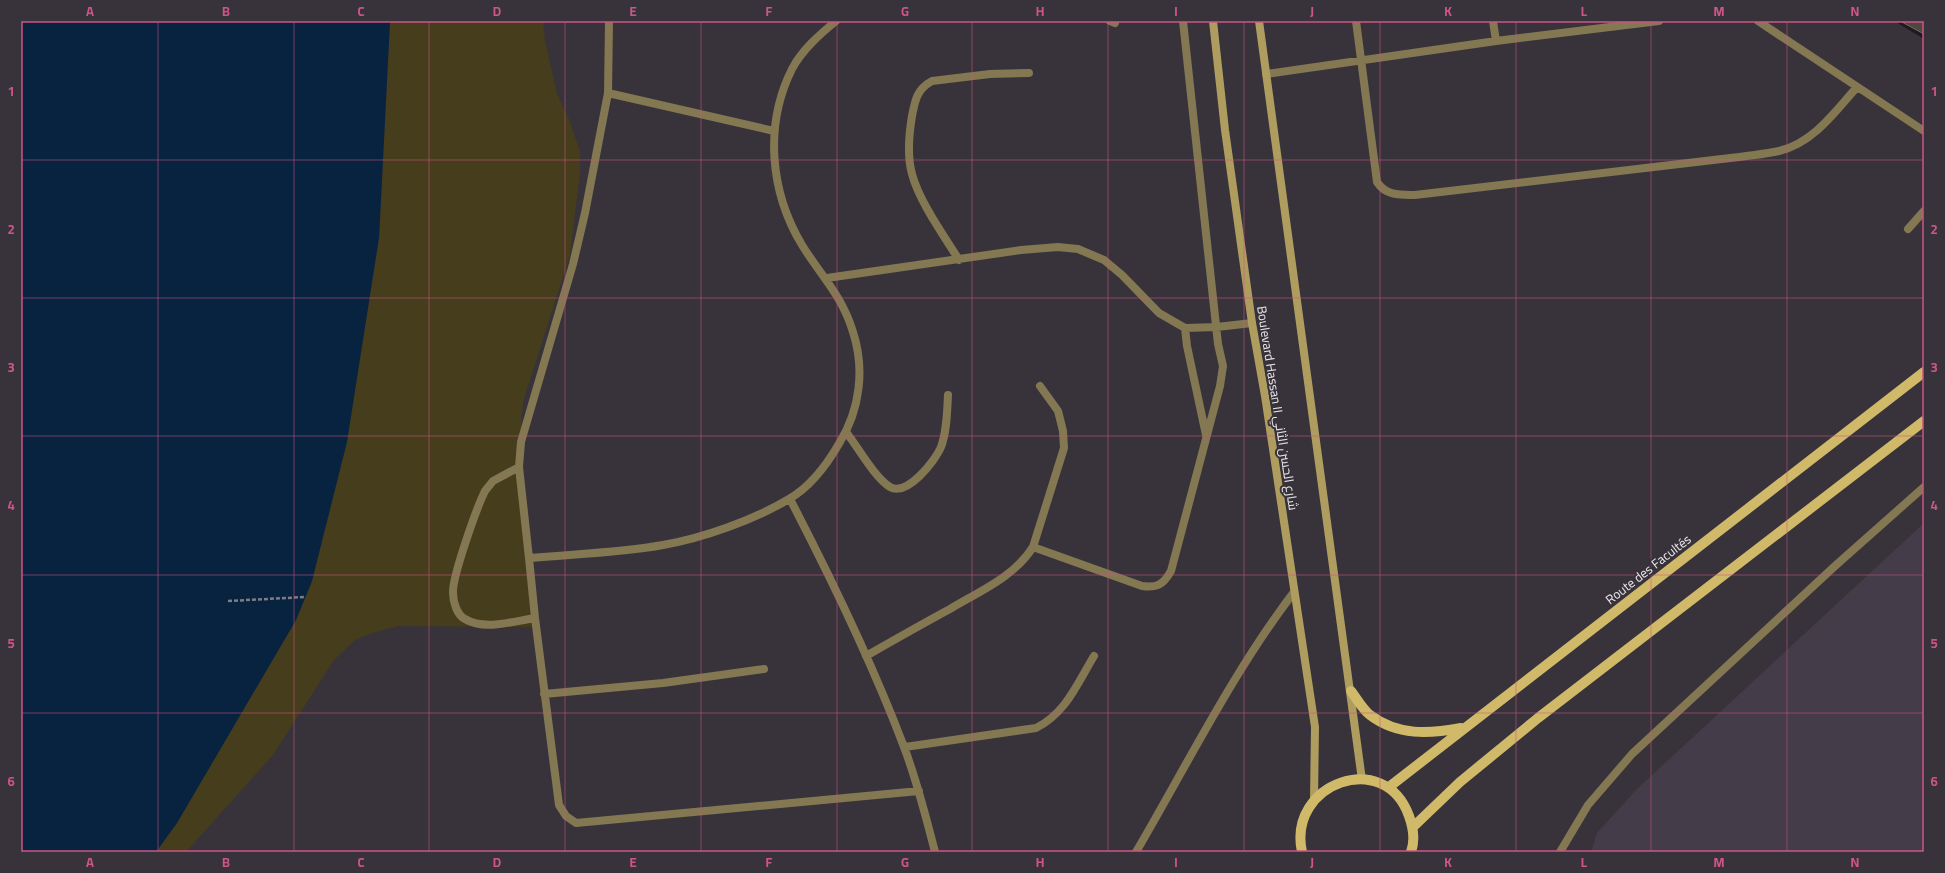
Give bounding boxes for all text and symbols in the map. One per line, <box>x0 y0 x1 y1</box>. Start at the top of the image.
text: A <box>86 0 94 23</box>
text: B <box>222 0 230 23</box>
text: C <box>357 0 365 23</box>
text: D <box>493 0 501 23</box>
text: E <box>629 0 637 23</box>
text: F <box>766 0 773 23</box>
text: G <box>901 0 909 23</box>
text: H <box>1036 0 1044 23</box>
text: I <box>1174 0 1178 23</box>
text: J <box>1310 0 1314 23</box>
text: K <box>1444 0 1452 23</box>
text: L <box>1581 0 1588 23</box>
text: M <box>1714 0 1725 23</box>
text: N <box>1851 0 1860 23</box>
text: 1 <box>7 79 15 103</box>
text: 1 <box>1930 79 1938 103</box>
text: 2 <box>7 217 15 241</box>
text: 2 <box>1930 217 1938 241</box>
street label: Boulevard Hassan II شارع الحسن الثاني <box>1250 304 1306 512</box>
text: 3 <box>7 355 15 379</box>
text: 3 <box>1930 355 1938 379</box>
text: 4 <box>7 493 15 517</box>
text: 4 <box>1930 493 1938 517</box>
street label: Route des Facultés <box>1600 528 1696 610</box>
text: 5 <box>7 631 15 655</box>
text: 5 <box>1930 631 1938 655</box>
text: 6 <box>7 769 15 793</box>
text: 6 <box>1930 769 1938 793</box>
text: A <box>86 850 94 873</box>
text: B <box>222 850 230 873</box>
text: C <box>357 850 365 873</box>
text: D <box>493 850 501 873</box>
text: E <box>629 850 637 873</box>
text: F <box>766 850 773 873</box>
text: G <box>901 850 909 873</box>
text: H <box>1036 850 1044 873</box>
text: I <box>1174 850 1178 873</box>
text: J <box>1310 850 1314 873</box>
text: K <box>1444 850 1452 873</box>
text: L <box>1581 850 1588 873</box>
text: M <box>1714 850 1725 873</box>
text: N <box>1851 850 1860 873</box>

